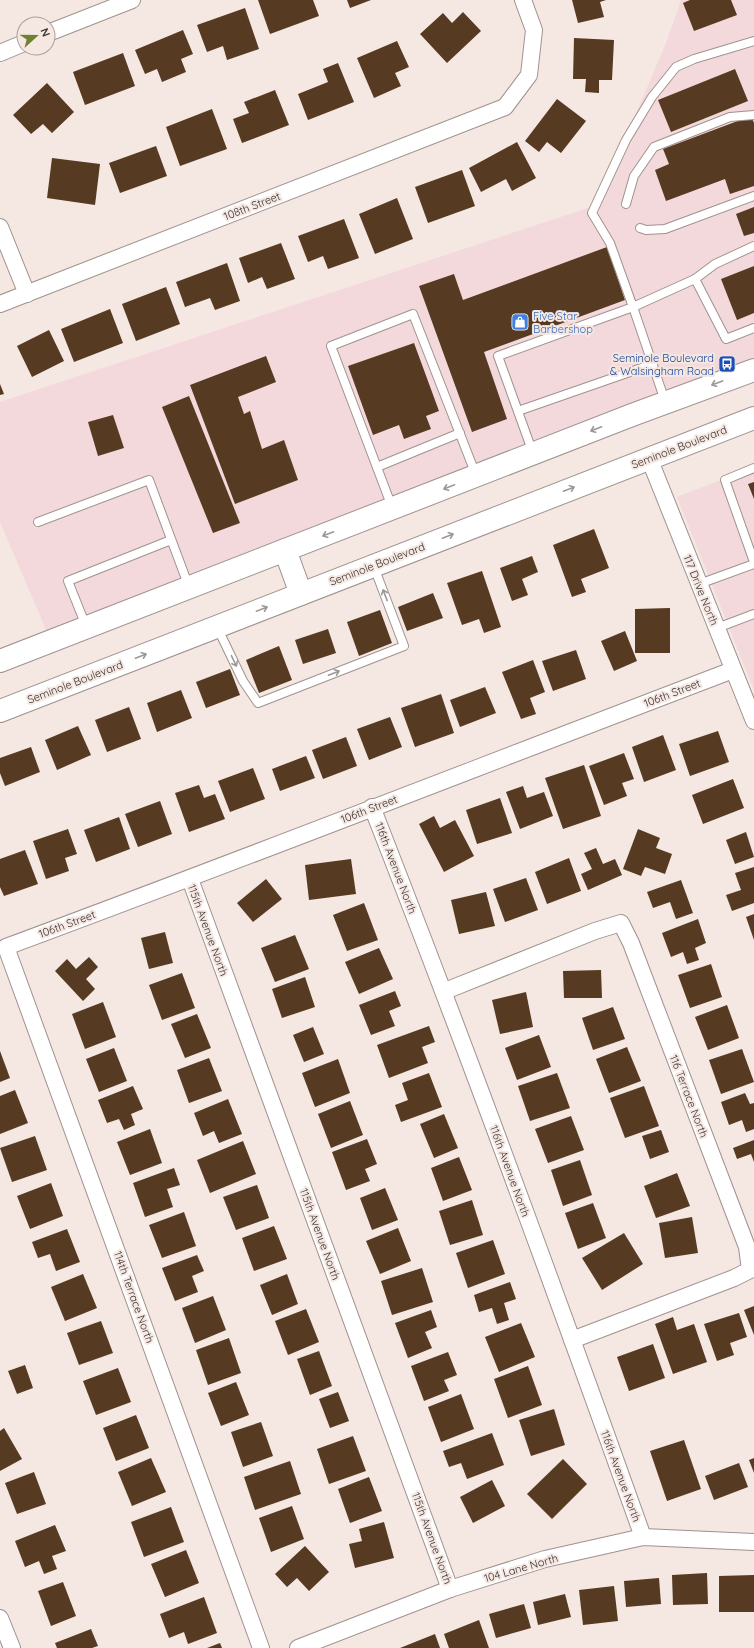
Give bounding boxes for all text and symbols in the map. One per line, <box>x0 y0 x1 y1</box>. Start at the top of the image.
north arrow <box>16 16 56 56</box>
text: N <box>37 26 53 39</box>
street label: 108th Street <box>222 189 283 223</box>
place label: Five Star Barbershop <box>533 309 593 336</box>
shop icon: Five Star Barbershop <box>510 312 530 332</box>
place label: Seminole Boulevard & Walsingham Road <box>610 351 714 378</box>
bus stop icon: Seminole Boulevard & Walsingham Road <box>717 354 737 374</box>
one-way arrow <box>712 380 724 388</box>
street label: Seminole Boulevard <box>629 422 729 472</box>
one-way arrow <box>590 426 602 434</box>
one-way arrow <box>443 483 455 491</box>
one-way arrow <box>563 485 575 493</box>
one-way arrow <box>322 530 334 538</box>
one-way arrow <box>442 532 454 540</box>
street label: Seminole Boulevard <box>327 539 427 589</box>
street label: 117 Drive North <box>680 553 722 627</box>
one-way arrow <box>380 589 388 601</box>
one-way arrow <box>255 604 267 612</box>
one-way arrow <box>134 651 146 659</box>
one-way arrow <box>231 655 238 667</box>
street label: Seminole Boulevard <box>25 657 125 707</box>
one-way arrow <box>327 669 339 677</box>
street label: 106th Street <box>642 676 703 710</box>
street label: 106th Street <box>339 792 400 826</box>
street label: 116th Avenue North <box>372 820 420 916</box>
street label: 115th Avenue North <box>185 882 231 978</box>
street label: 106th Street <box>37 907 98 941</box>
street label: 116 Terrace North <box>667 1053 711 1139</box>
street label: 116th Avenue North <box>487 1123 533 1219</box>
street label: 115th Avenue North <box>297 1186 343 1282</box>
street label: 114th Terrace North <box>111 1249 157 1345</box>
street label: 116th Avenue North <box>598 1428 644 1524</box>
street label: 115th Avenue North <box>409 1490 455 1586</box>
street label: 104 Lane North <box>482 1551 560 1585</box>

